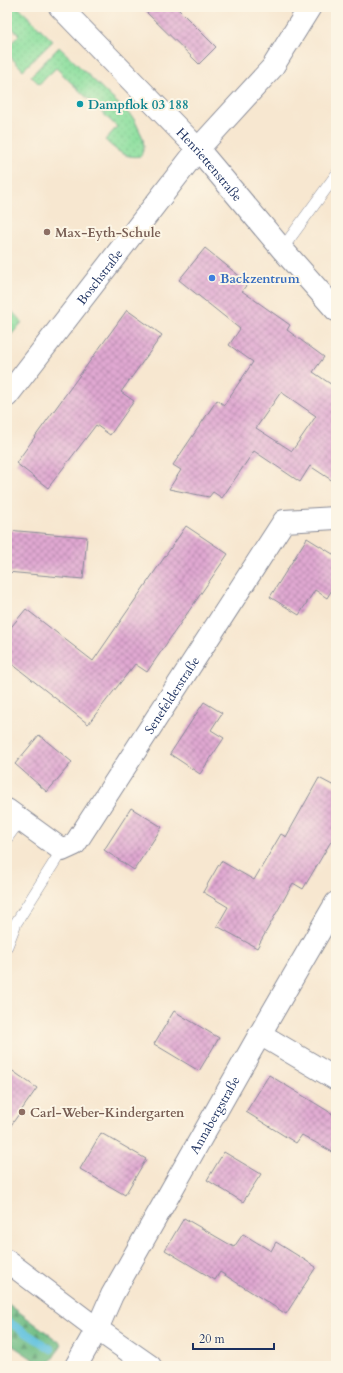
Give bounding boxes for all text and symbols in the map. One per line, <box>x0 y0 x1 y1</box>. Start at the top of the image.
place label: Dampflok 03 188 <box>88 96 189 114</box>
marker: Dampflok 03 188 <box>75 99 85 109</box>
street label: Henriettenstraße <box>172 124 246 205</box>
place label: Max-Eyth-Schule <box>55 224 161 242</box>
marker: Max-Eyth-Schule <box>42 227 52 237</box>
street label: Boschstraße <box>73 246 127 309</box>
place label: Backzentrum <box>220 270 300 288</box>
marker: Backzentrum <box>207 273 217 283</box>
street label: Senefelderstraße <box>141 653 204 738</box>
street label: Annabergstraße <box>186 1073 244 1157</box>
place label: Carl-Weber-Kindergarten <box>30 1104 185 1122</box>
marker: Carl-Weber-Kindergarten <box>17 1107 27 1117</box>
scale bar <box>193 1325 274 1351</box>
text: 20 m <box>199 1331 226 1347</box>

